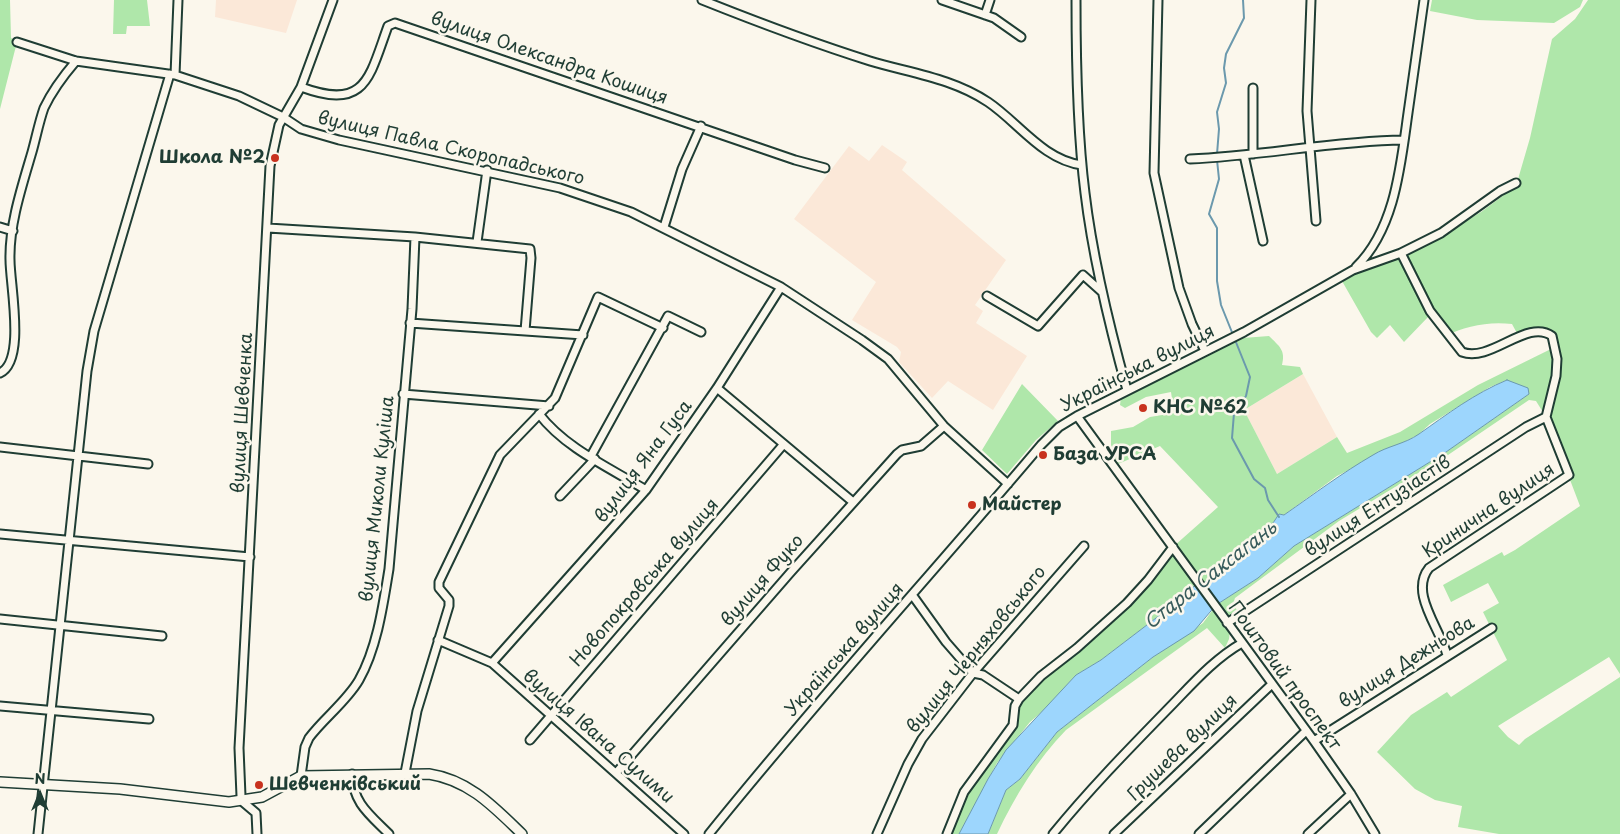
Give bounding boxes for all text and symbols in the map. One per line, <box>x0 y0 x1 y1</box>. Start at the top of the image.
street label: вулиця Олександра Кошиця <box>428 8 670 110</box>
street label: вулиця Павла Скоропадського <box>315 108 587 190</box>
place label: Школа №2 <box>159 147 265 169</box>
marker: Школа №2 <box>269 152 281 164</box>
street label: Українська вулиця <box>1057 321 1219 417</box>
street label: вулиця Шевченка <box>228 332 258 494</box>
street label: вулиця Миколи Куліша <box>356 395 400 603</box>
street label: вулиця Яна Гуса <box>591 396 697 528</box>
place label: КНС №62 <box>1153 397 1247 419</box>
marker: КНС №62 <box>1137 402 1149 414</box>
place label: База УРСА <box>1053 444 1156 466</box>
marker: База УРСА <box>1037 449 1049 461</box>
street label: вулиця Ентузіастів <box>1301 452 1455 562</box>
street label: Кринична вулиця <box>1419 459 1559 563</box>
place label: Майстер <box>982 494 1061 516</box>
street label: Новопокровська вулиця <box>566 495 724 671</box>
marker: Майстер <box>966 499 978 511</box>
water label: Стара Саксагань <box>1140 517 1282 635</box>
street label: вулиця Фуко <box>717 531 809 631</box>
street label: вулиця Черняховського <box>903 562 1051 738</box>
street label: Українська вулиця <box>781 579 909 721</box>
street label: Поштовий проспект <box>1223 598 1345 754</box>
street label: вулиця Дежньова <box>1335 612 1479 714</box>
street label: вулиця Івана Сулими <box>518 665 678 809</box>
street label: Грушева вулиця <box>1124 690 1242 806</box>
text: N <box>34 768 46 789</box>
north arrow <box>15 769 65 819</box>
place label: Шевченківський <box>269 774 421 796</box>
marker: Шевченківський <box>253 779 265 791</box>

